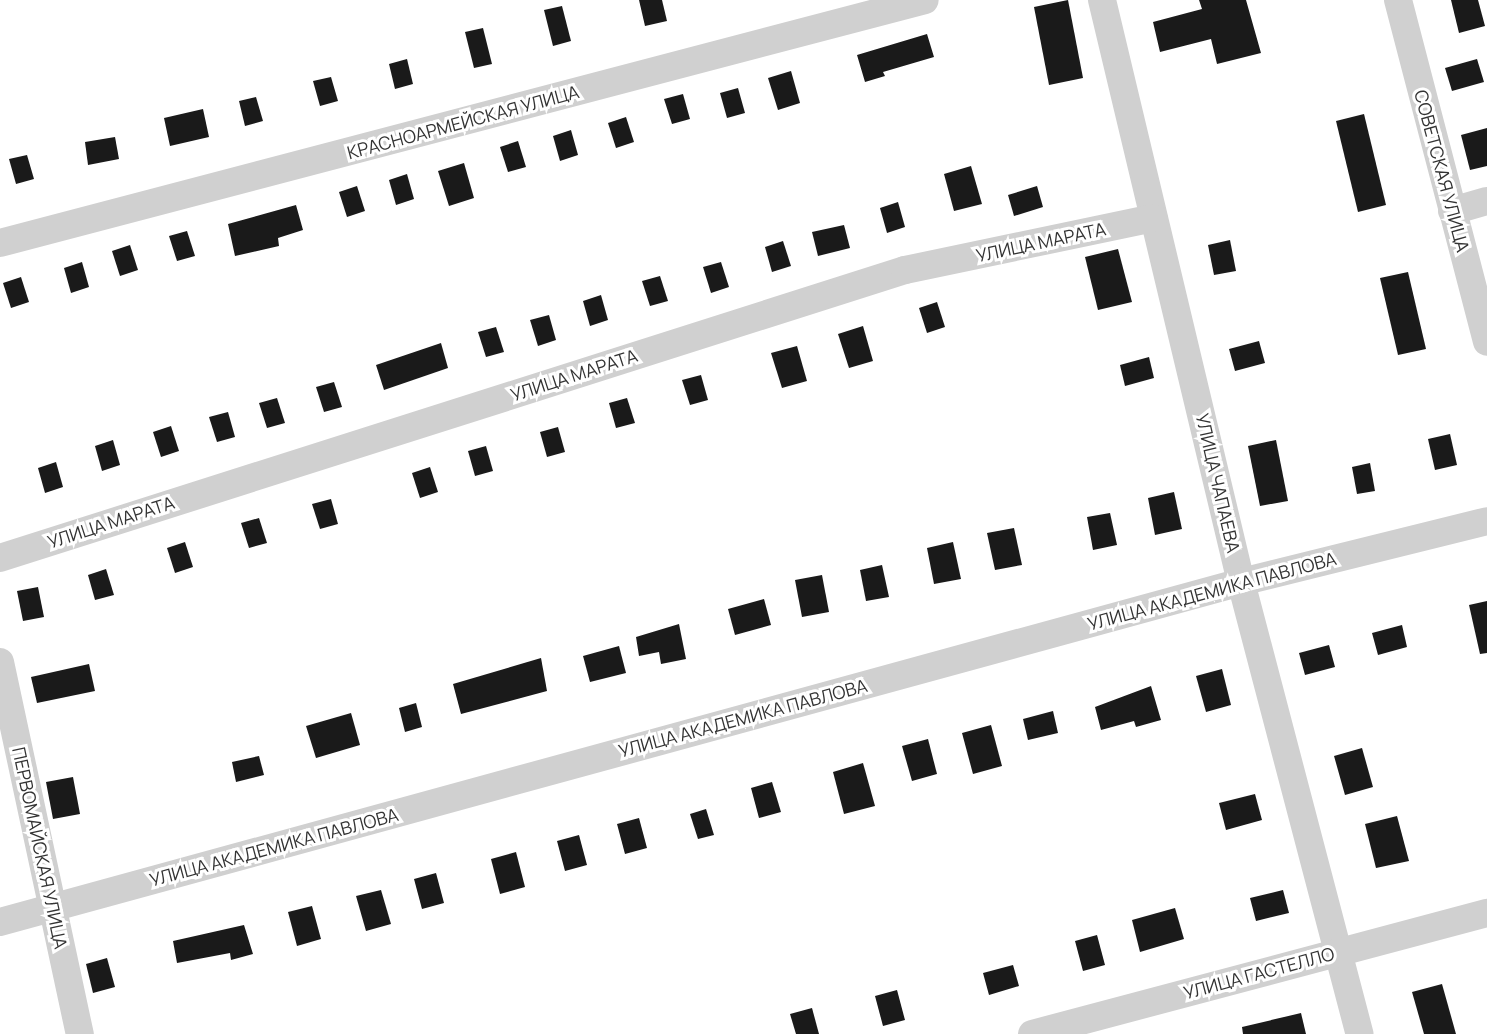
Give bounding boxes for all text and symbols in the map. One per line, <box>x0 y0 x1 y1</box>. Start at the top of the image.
street label: КРАСНОАРМЕЙСКАЯ УЛИЦА <box>345 81 581 163</box>
street label: СОВЕТСКАЯ УЛИЦА <box>1410 88 1474 254</box>
street label: УЛИЦА МАРАТА <box>974 218 1108 266</box>
street label: УЛИЦА МАРАТА <box>508 344 640 406</box>
street label: УЛИЦА ЧАПАЕВА <box>1191 411 1245 555</box>
street label: УЛИЦА МАРАТА <box>45 491 177 553</box>
street label: УЛИЦА АКАДЕМИКА ПАВЛОВА <box>1085 547 1339 635</box>
street label: УЛИЦА АКАДЕМИКА ПАВЛОВА <box>616 674 870 762</box>
street label: ПЕРВОМАЙСКАЯ УЛИЦА <box>8 745 72 951</box>
street label: УЛИЦА АКАДЕМИКА ПАВЛОВА <box>147 803 401 891</box>
street label: УЛИЦА ГАСТЕЛЛО <box>1181 943 1337 1003</box>

